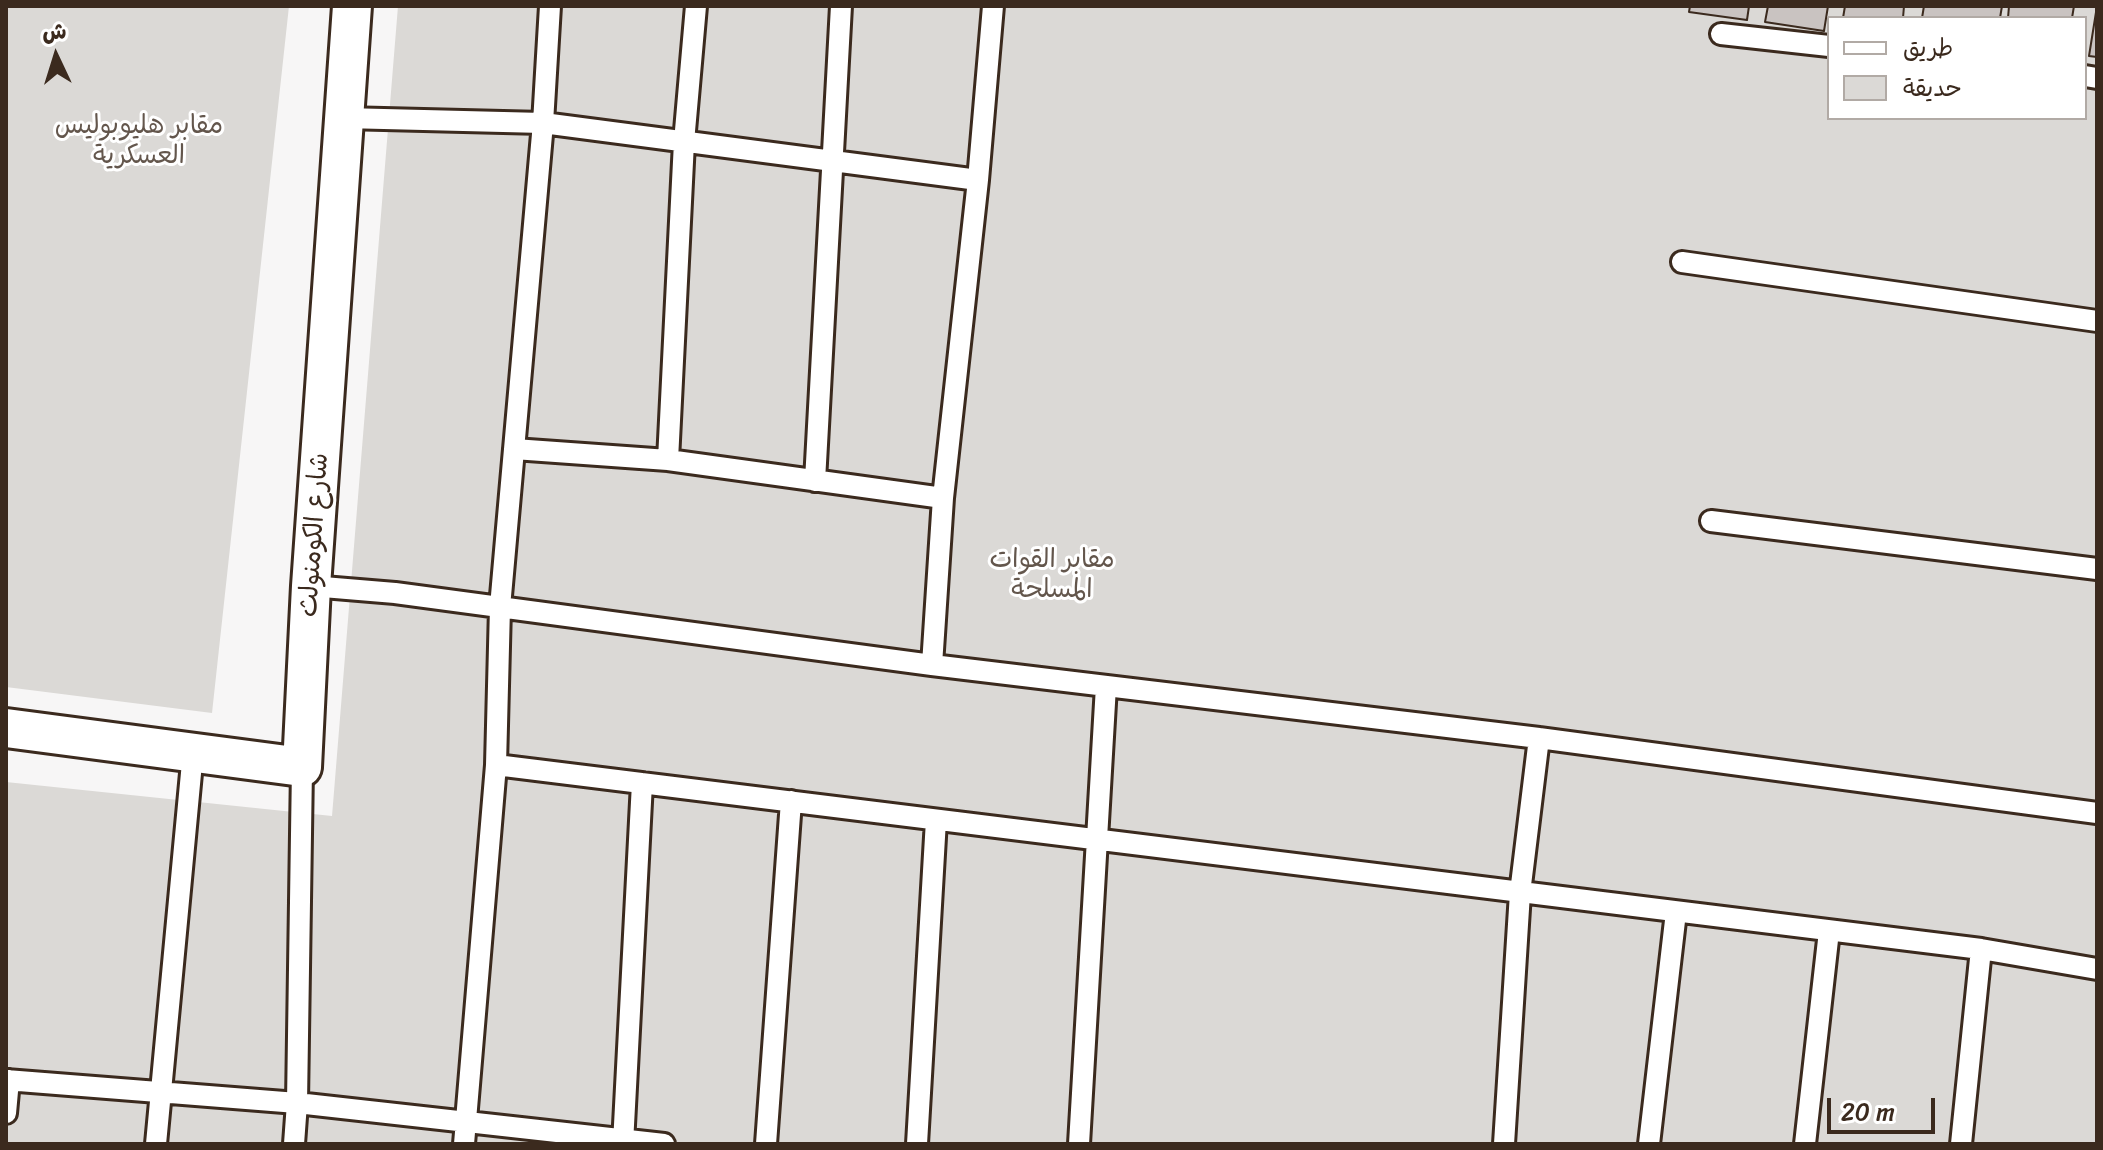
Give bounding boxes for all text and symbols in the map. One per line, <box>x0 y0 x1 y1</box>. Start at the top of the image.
text: ش <box>41 11 68 52</box>
north arrow <box>16 16 96 96</box>
legend <box>1827 16 2087 120</box>
text: طريق <box>1903 27 1953 69</box>
text: حديقة <box>1903 67 1962 109</box>
park label: مقابر هليوبوليس العسكرية <box>55 110 223 172</box>
street label: شارع الكومنولث <box>294 452 336 618</box>
park label: مقابر القوات المسلحة <box>989 544 1115 606</box>
scale bar <box>1831 1082 1939 1132</box>
text: 20 m <box>1841 1091 1895 1133</box>

